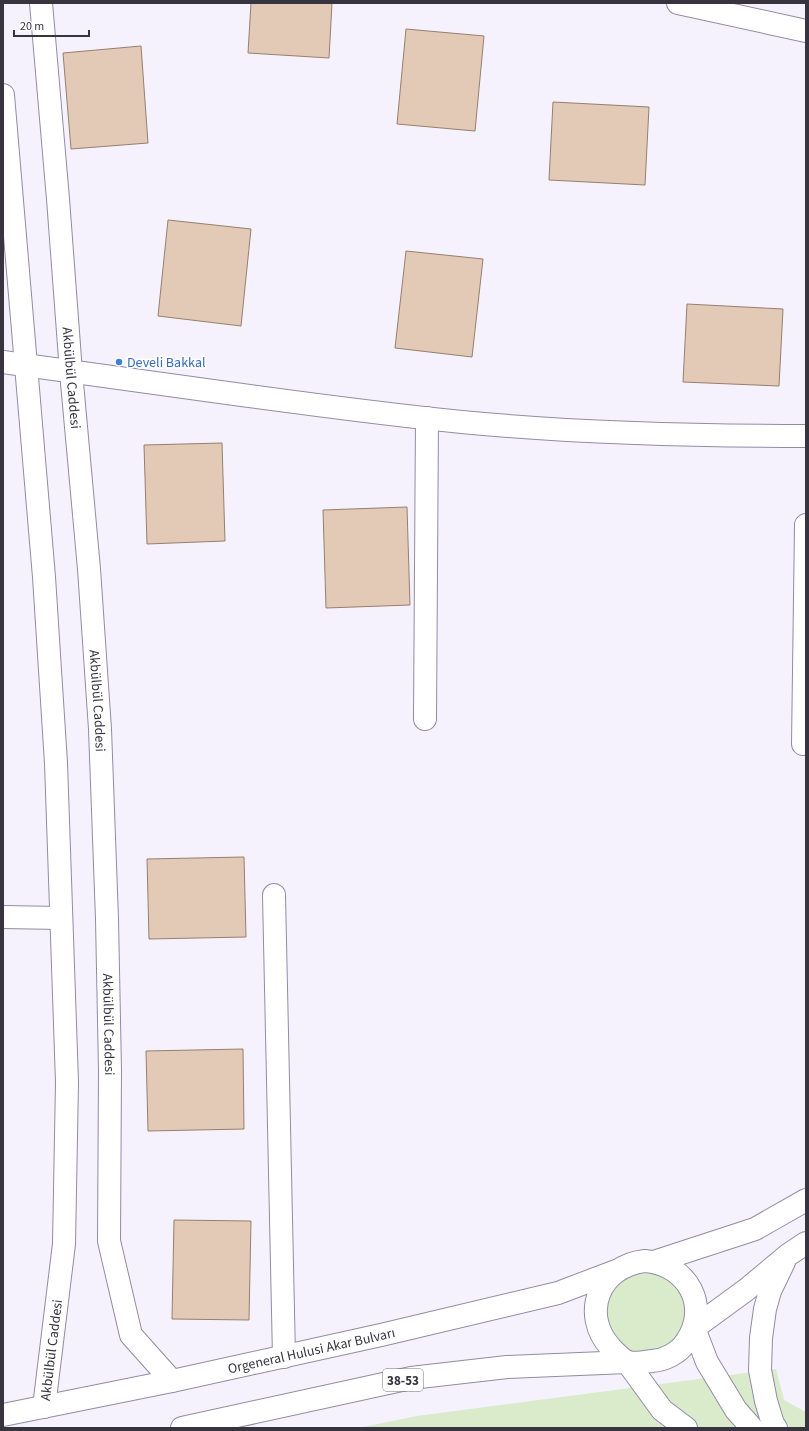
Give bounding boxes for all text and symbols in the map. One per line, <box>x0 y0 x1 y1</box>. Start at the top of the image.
scale bar <box>14 12 89 38</box>
text: 20 m <box>20 18 44 35</box>
street label: Akbülbül Caddesi <box>57 326 85 430</box>
place label: Develi Bakkal <box>127 353 206 373</box>
marker: Develi Bakkal <box>114 357 124 367</box>
street label: Akbülbül Caddesi <box>84 649 110 752</box>
street label: Akbülbül Caddesi <box>97 973 119 1076</box>
street label: Akbülbül Caddesi <box>36 1298 68 1402</box>
street label: Orgeneral Hulusi Akar Bulvarı <box>226 1323 397 1379</box>
road number: 38-53 <box>383 1369 423 1391</box>

